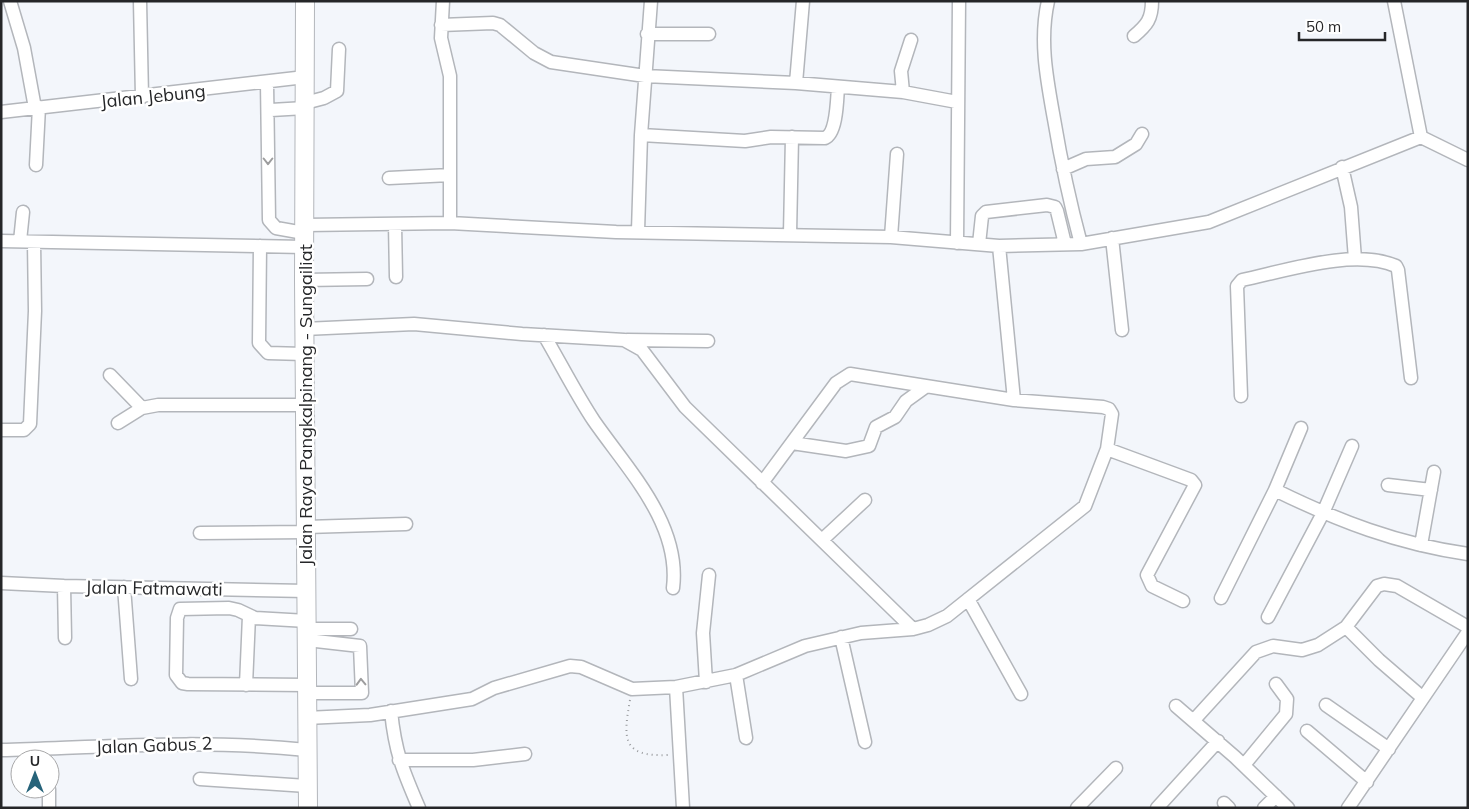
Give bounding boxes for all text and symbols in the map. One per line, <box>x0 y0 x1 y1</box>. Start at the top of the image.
scale bar <box>1299 10 1385 42</box>
text: 50 m <box>1306 17 1341 36</box>
street label: Jalan Jebung <box>99 79 207 113</box>
one-way arrow <box>263 158 273 166</box>
street label: Jalan Raya Pangkalpinang - Sungailiat <box>294 244 317 566</box>
street label: Jalan Fatmawati <box>85 575 223 601</box>
one-way arrow <box>356 677 367 685</box>
street label: Jalan Gabus 2 <box>95 731 213 759</box>
north arrow <box>10 749 60 799</box>
text: U <box>30 752 40 770</box>

